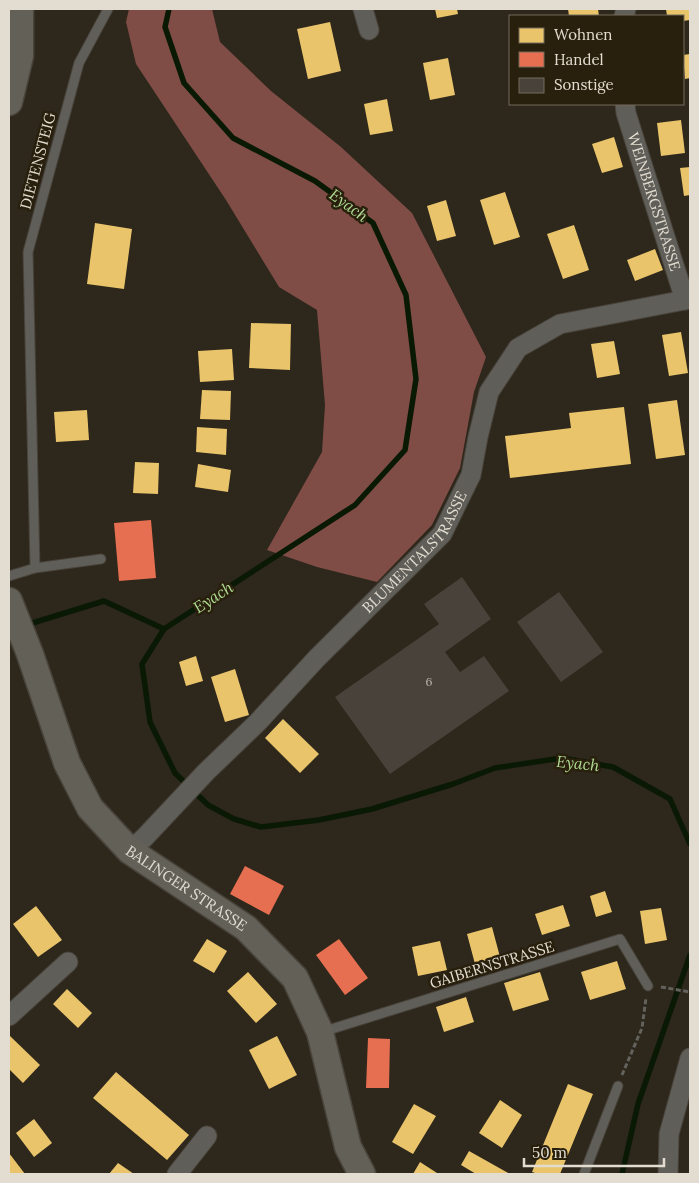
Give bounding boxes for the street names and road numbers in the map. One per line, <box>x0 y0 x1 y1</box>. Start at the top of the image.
street label: DIETENSTEIG <box>15 110 60 211</box>
street label: WEINBERGSTRASSE <box>624 130 685 273</box>
street label: BLUMENTALSTRASSE <box>358 488 471 617</box>
street label: BALINGER STRASSE <box>122 841 251 935</box>
street label: GAIBERNSTRASSE <box>427 937 556 992</box>

